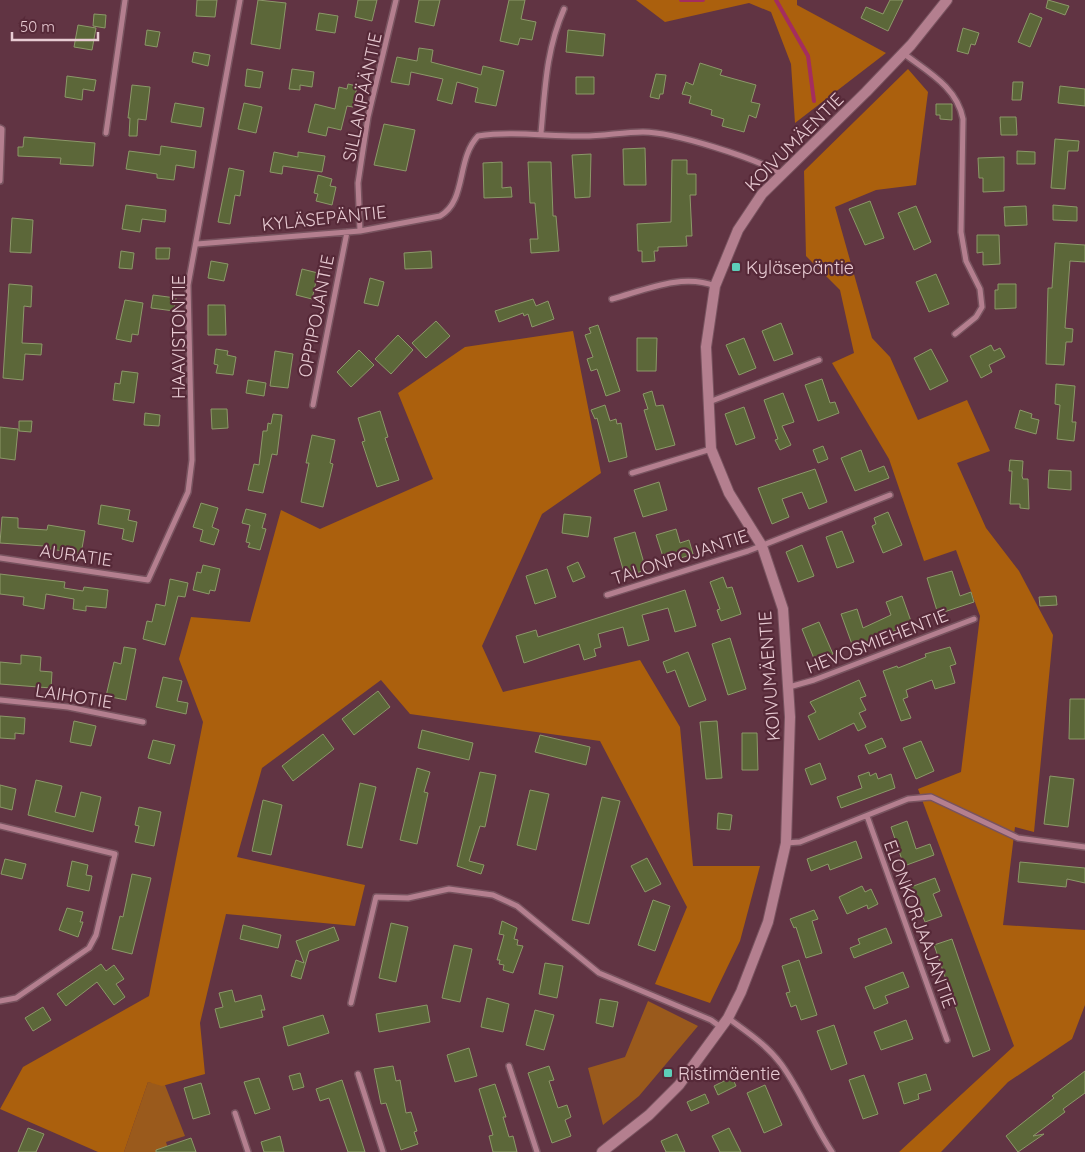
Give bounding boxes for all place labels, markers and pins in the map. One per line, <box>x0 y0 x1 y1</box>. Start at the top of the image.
place label: Kyläsepäntie <box>746 256 854 279</box>
marker: Kyläsepäntie <box>730 261 742 273</box>
place label: Ristimäentie <box>678 1062 780 1085</box>
marker: Ristimäentie <box>662 1067 674 1079</box>

